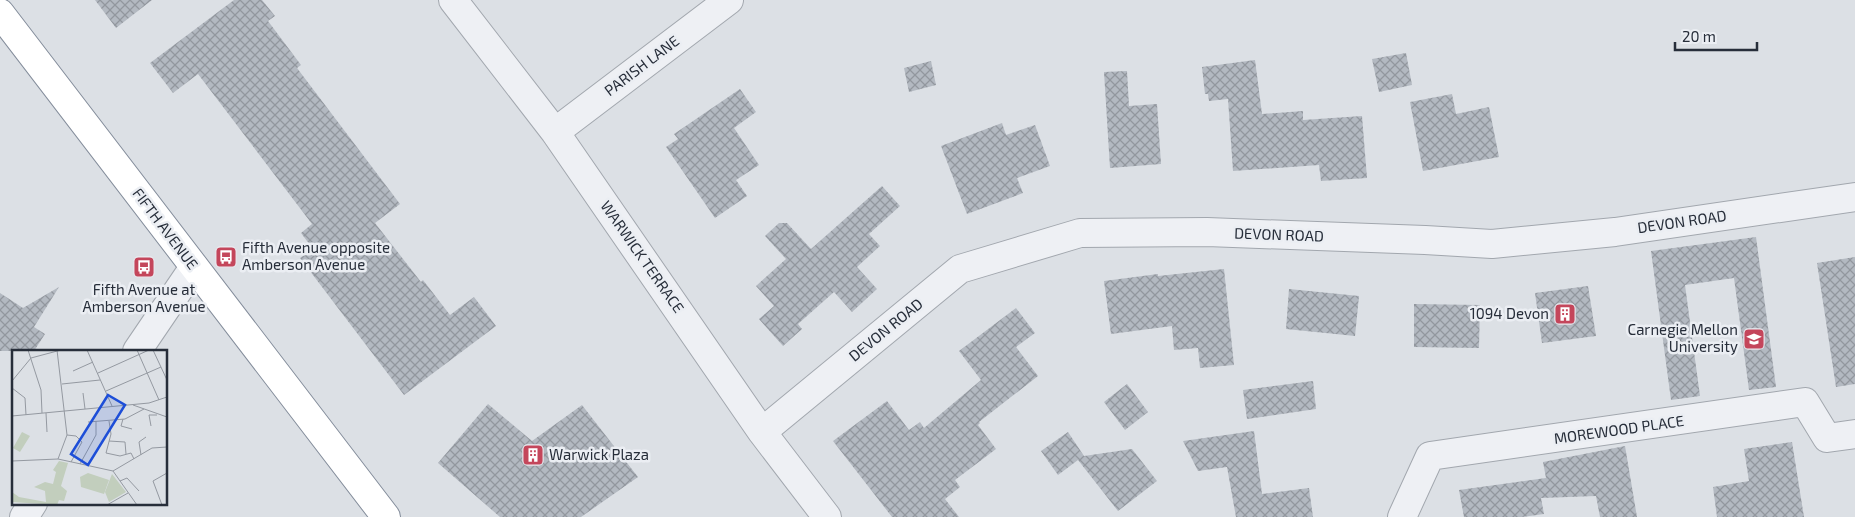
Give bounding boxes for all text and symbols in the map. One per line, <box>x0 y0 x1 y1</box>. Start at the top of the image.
scale bar <box>1675 20 1758 52</box>
text: 20 m <box>1682 27 1716 45</box>
street label: PARISH LANE <box>601 31 682 99</box>
street label: FIFTH AVENUE <box>129 184 202 273</box>
street label: WARWICK TERRACE <box>597 197 688 316</box>
street label: DEVON ROAD <box>1636 206 1728 236</box>
street label: DEVON ROAD <box>1234 223 1324 245</box>
place label: Fifth Avenue opposite Amberson Avenue <box>242 238 390 273</box>
bus stop icon: Fifth Avenue opposite Amberson Avenue <box>214 245 238 269</box>
bus stop icon: Fifth Avenue at Amberson Avenue <box>132 255 156 279</box>
place label: Fifth Avenue at Amberson Avenue <box>82 280 206 315</box>
street label: DEVON ROAD <box>845 294 926 364</box>
building icon: 1094 Devon <box>1553 302 1577 326</box>
place label: 1094 Devon <box>1470 304 1549 322</box>
place label: Carnegie Mellon University <box>1628 320 1738 355</box>
school or university icon: Carnegie Mellon University <box>1742 327 1766 351</box>
inset map <box>12 350 168 504</box>
street label: MOREWOOD PLACE <box>1553 411 1685 447</box>
building icon: Warwick Plaza <box>521 443 545 467</box>
place label: Warwick Plaza <box>549 445 649 463</box>

